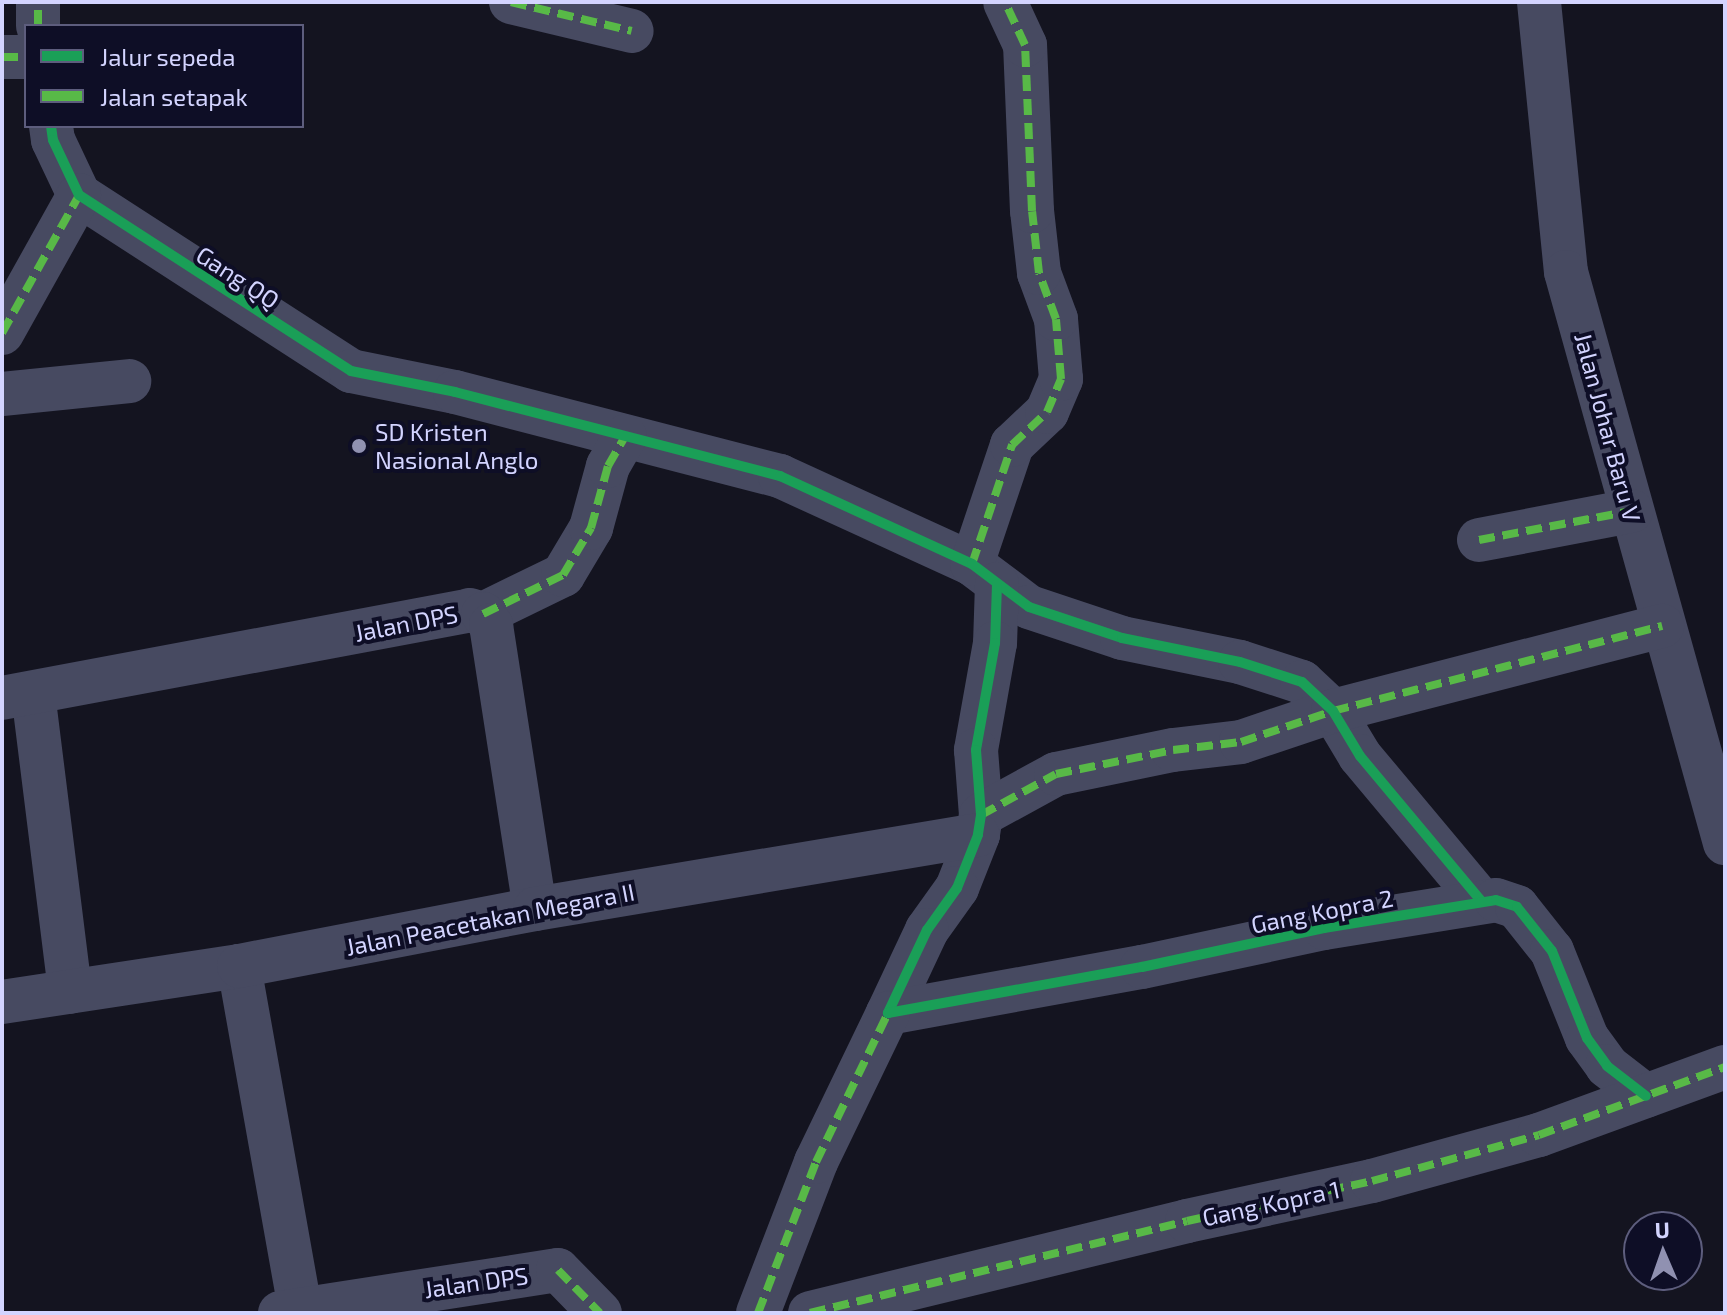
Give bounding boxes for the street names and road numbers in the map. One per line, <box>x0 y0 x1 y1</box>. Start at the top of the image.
street label: Gang QQ <box>191 240 285 314</box>
street label: Jalan Johar Baru V <box>1569 329 1647 525</box>
street label: Jalan DPS <box>352 599 460 647</box>
street label: Jalan Peacetakan Megara II <box>343 877 637 961</box>
street label: Gang Kopra 2 <box>1249 883 1395 939</box>
street label: Gang Kopra 1 <box>1200 1174 1342 1232</box>
street label: Jalan DPS <box>422 1260 530 1304</box>

